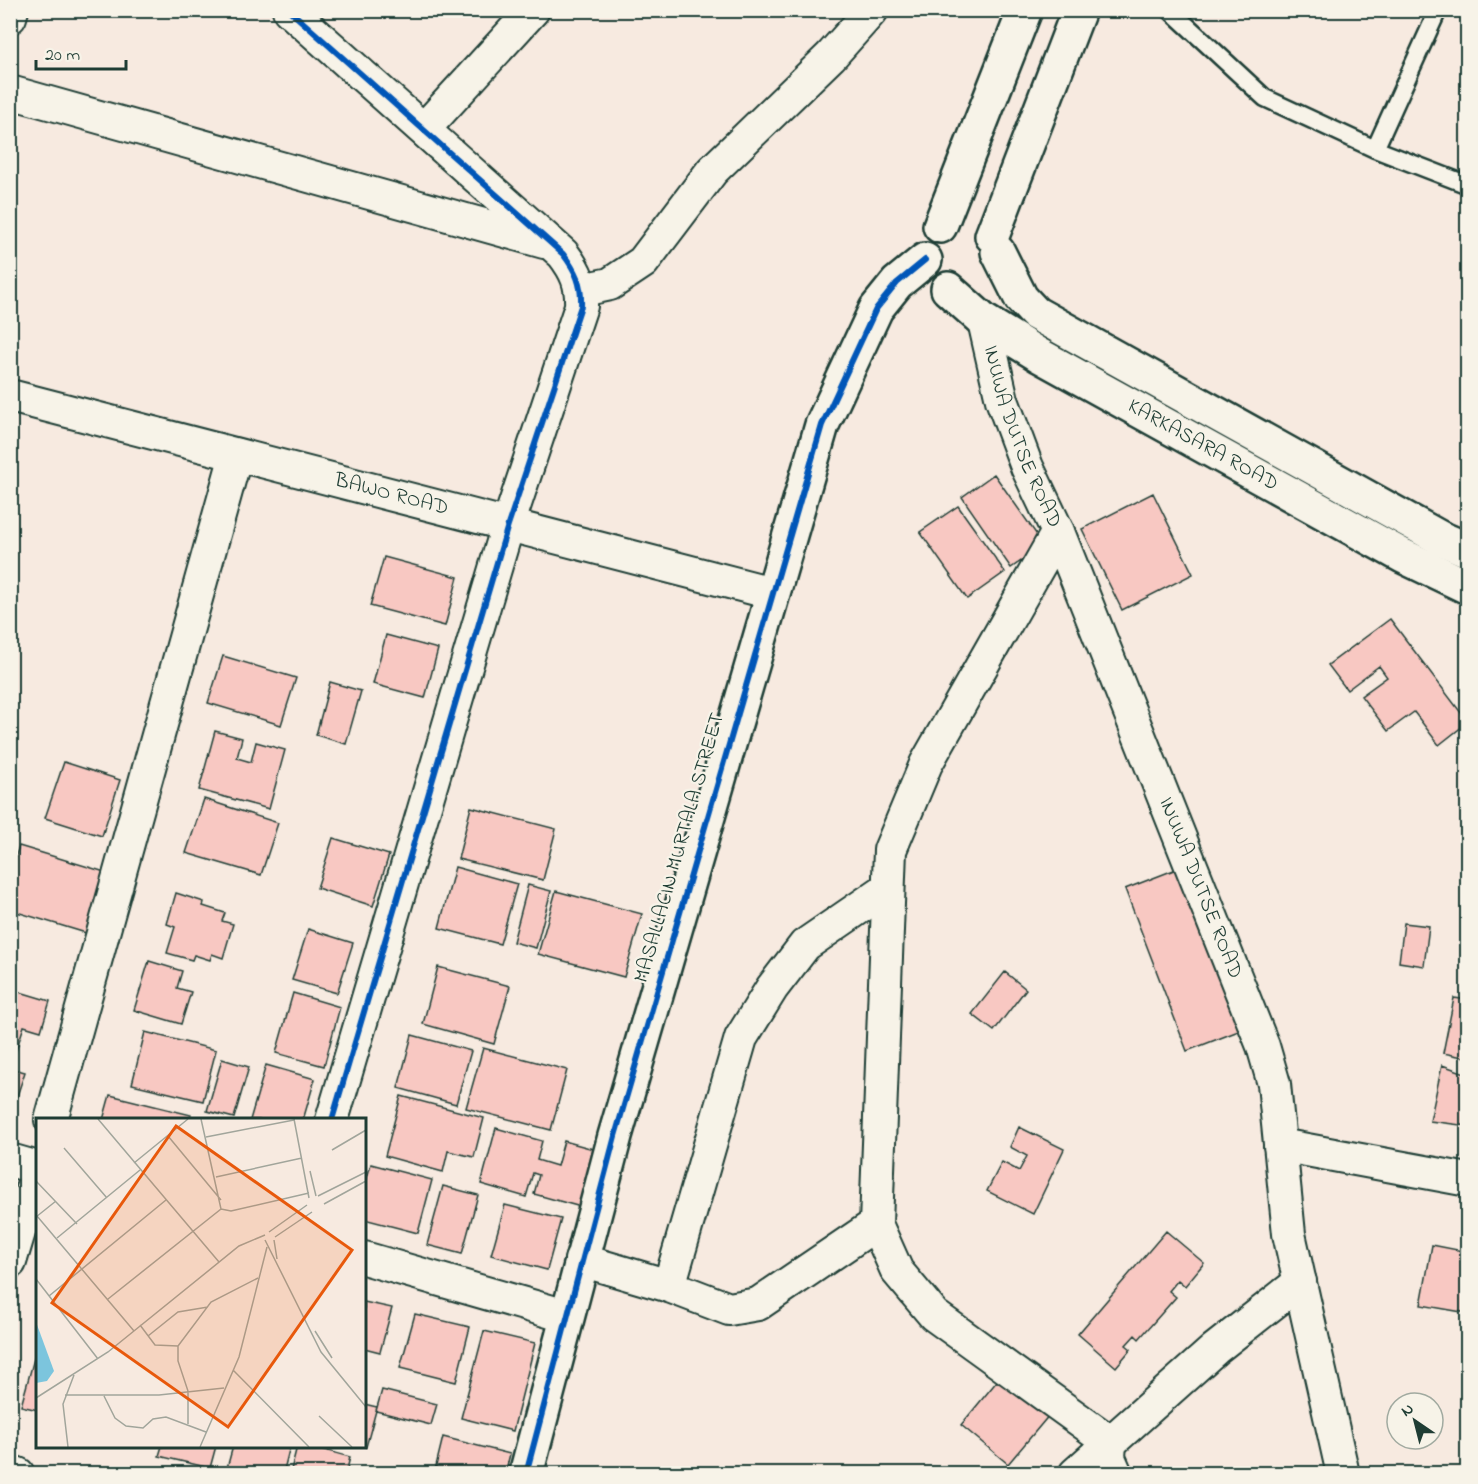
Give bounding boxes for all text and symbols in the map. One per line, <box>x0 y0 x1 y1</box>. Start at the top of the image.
scale bar <box>36 33 126 71</box>
text: 20 m <box>45 43 80 69</box>
street label: INUWA DUTSE ROAD <box>975 342 1069 533</box>
street label: KARKASARA ROAD <box>1122 392 1284 499</box>
street label: BAWO ROAD <box>330 465 452 524</box>
street label: MASALLACIN MURTALA STREET <box>627 709 733 987</box>
street label: INUWA DUTSE ROAD <box>1150 793 1250 983</box>
inset map <box>36 1118 366 1448</box>
north arrow <box>1385 1391 1445 1451</box>
text: N <box>1396 1397 1419 1423</box>

